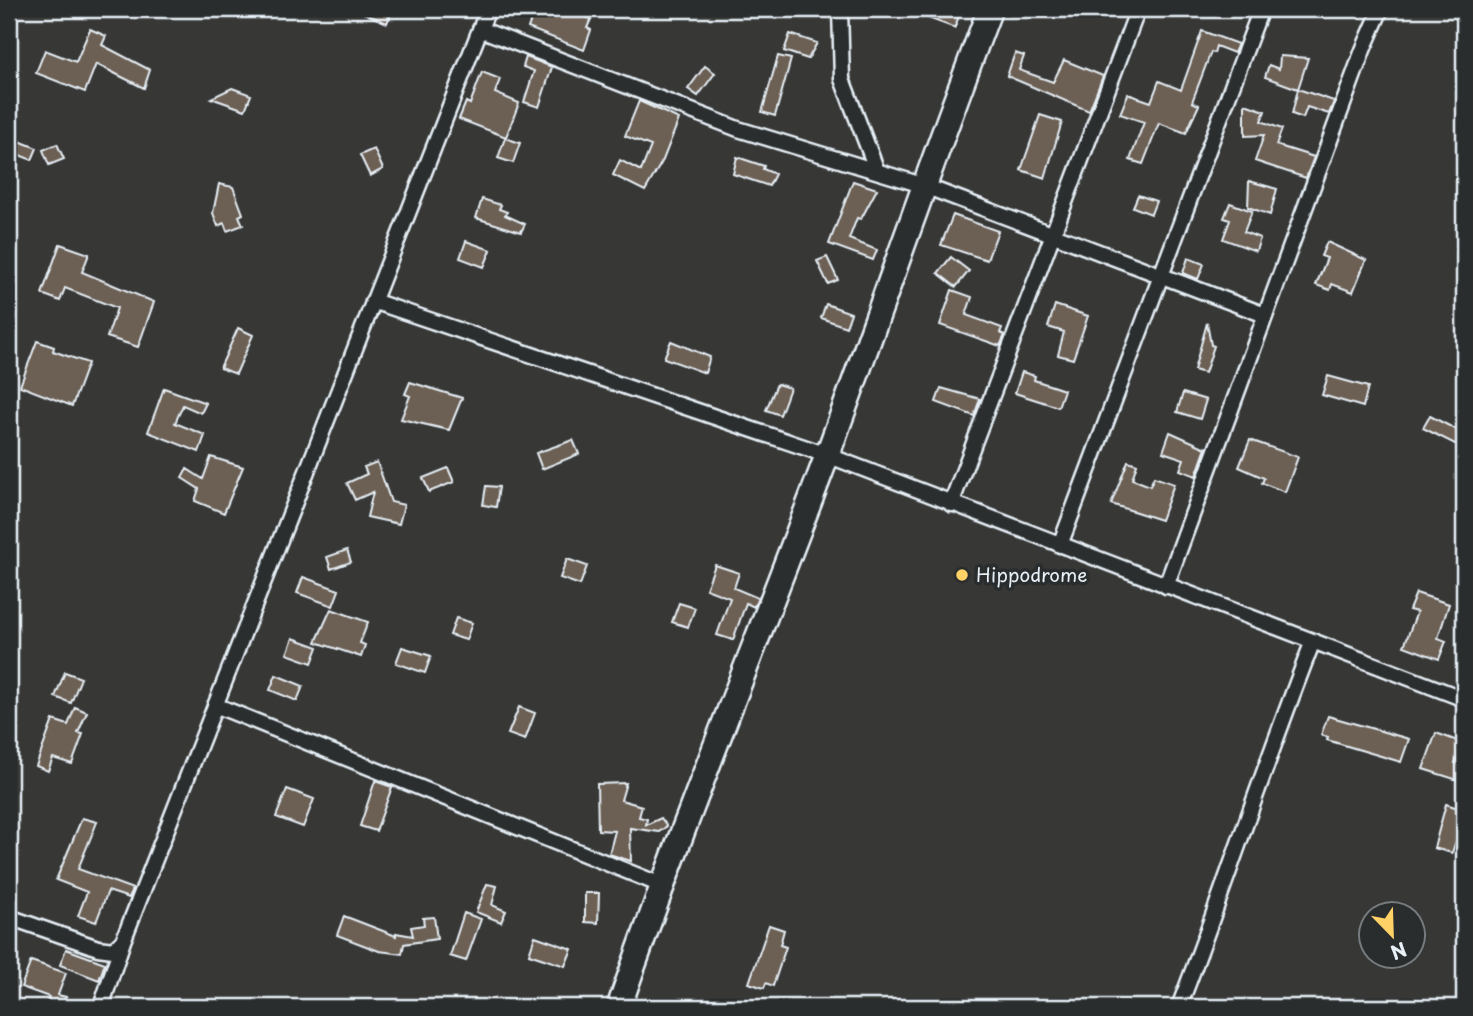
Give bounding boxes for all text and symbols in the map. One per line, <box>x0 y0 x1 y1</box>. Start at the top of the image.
place label: Hippodrome <box>976 560 1087 588</box>
marker: Hippodrome <box>954 567 970 583</box>
north arrow <box>1358 900 1428 970</box>
text: N <box>1387 936 1411 967</box>

